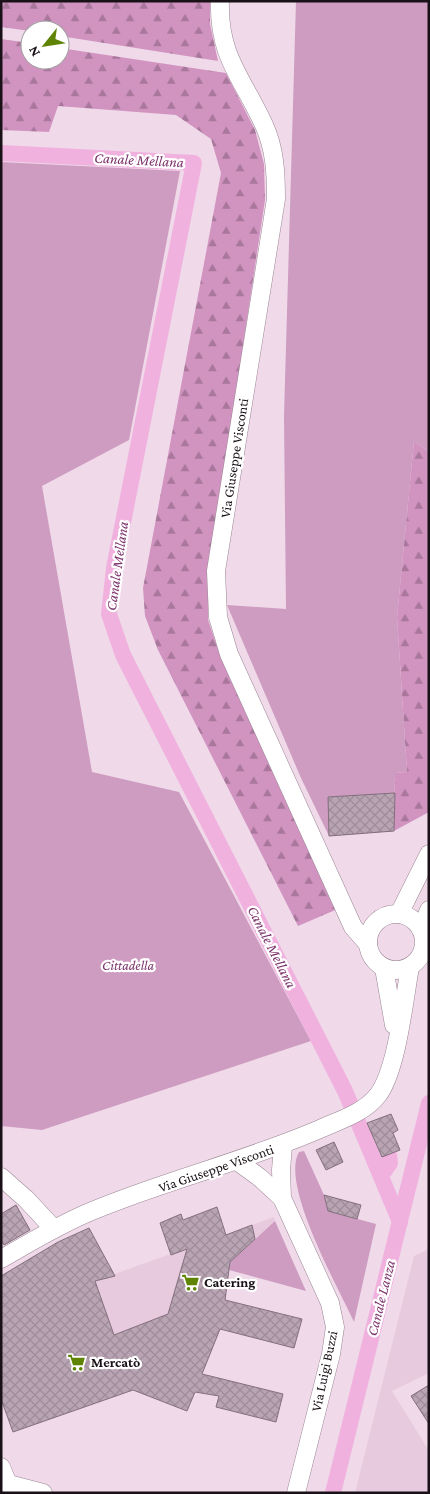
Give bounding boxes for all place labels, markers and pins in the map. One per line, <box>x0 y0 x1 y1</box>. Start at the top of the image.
supermarket icon: Catering <box>180 1272 200 1292</box>
place label: Catering <box>204 1274 255 1290</box>
supermarket icon: Mercatò <box>67 1352 87 1372</box>
place label: Mercatò <box>91 1354 140 1370</box>

